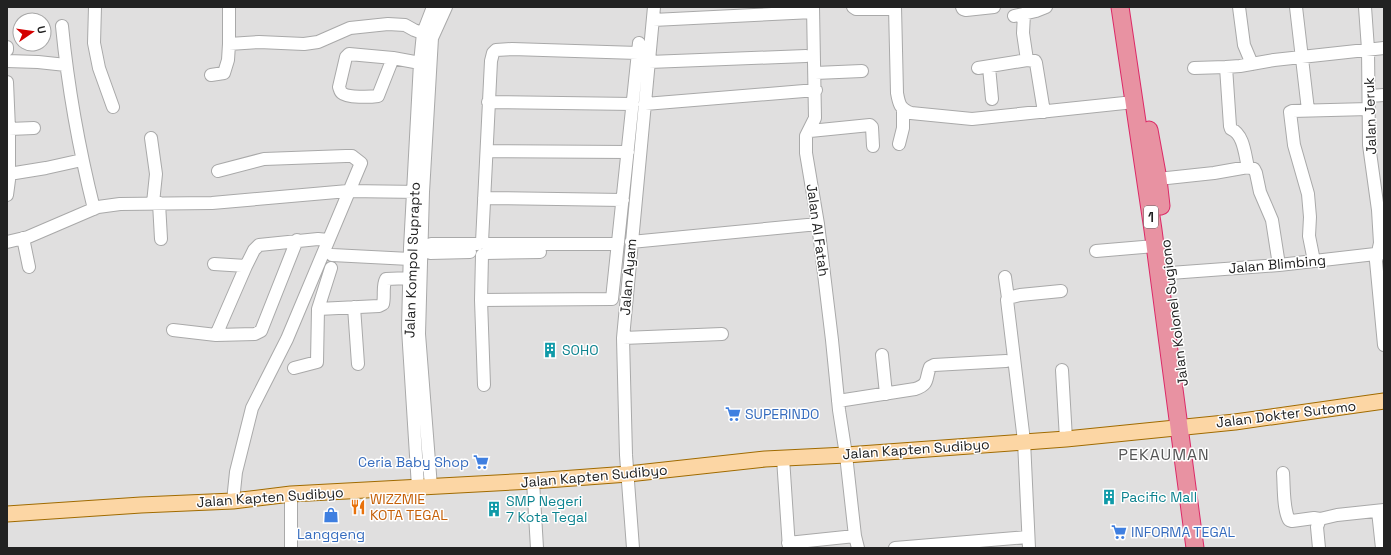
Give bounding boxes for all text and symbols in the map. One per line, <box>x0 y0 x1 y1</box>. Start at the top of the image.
north arrow <box>12 12 52 52</box>
text: U <box>34 25 49 35</box>
street label: Jalan Jeruk <box>1360 77 1380 155</box>
street label: Jalan Kompol Suprapto <box>400 182 424 338</box>
street label: Jalan Al Fatah <box>803 182 833 278</box>
road number: 1 <box>1144 206 1158 228</box>
street label: Jalan Ayam <box>616 238 640 316</box>
street label: Jalan Kolonel Sugiono <box>1156 238 1192 388</box>
street label: Jalan Blimbing <box>1227 251 1327 277</box>
building icon: SOHO <box>541 341 559 359</box>
place label: SOHO <box>562 341 599 359</box>
street label: Jalan Dokter Sutomo <box>1215 396 1357 432</box>
supermarket icon: SUPERINDO <box>724 405 742 423</box>
place label: SUPERINDO <box>745 405 819 423</box>
street label: Jalan Kapten Sudibyo <box>842 435 990 463</box>
district label: PEKAUMAN <box>1118 444 1210 465</box>
place label: Ceria Baby Shop <box>358 453 469 471</box>
supermarket icon: Ceria Baby Shop <box>472 453 490 471</box>
street label: Jalan Kapten Sudibyo <box>520 461 668 491</box>
street label: Jalan Kapten Sudibyo <box>196 483 344 511</box>
building icon: Pacific Mall <box>1100 488 1118 506</box>
place label: Pacific Mall <box>1121 488 1197 506</box>
place label: WIZZMIE KOTA TEGAL <box>370 490 448 524</box>
place label: SMP Negeri 7 Kota Tegal <box>506 492 587 526</box>
restaurant icon: WIZZMIE KOTA TEGAL <box>349 498 367 516</box>
building icon: SMP Negeri 7 Kota Tegal <box>485 500 503 518</box>
shop icon: Langgeng <box>322 506 340 524</box>
supermarket icon: INFORMA TEGAL <box>1110 523 1128 541</box>
place label: INFORMA TEGAL <box>1131 523 1236 541</box>
place label: Langgeng <box>297 525 365 543</box>

